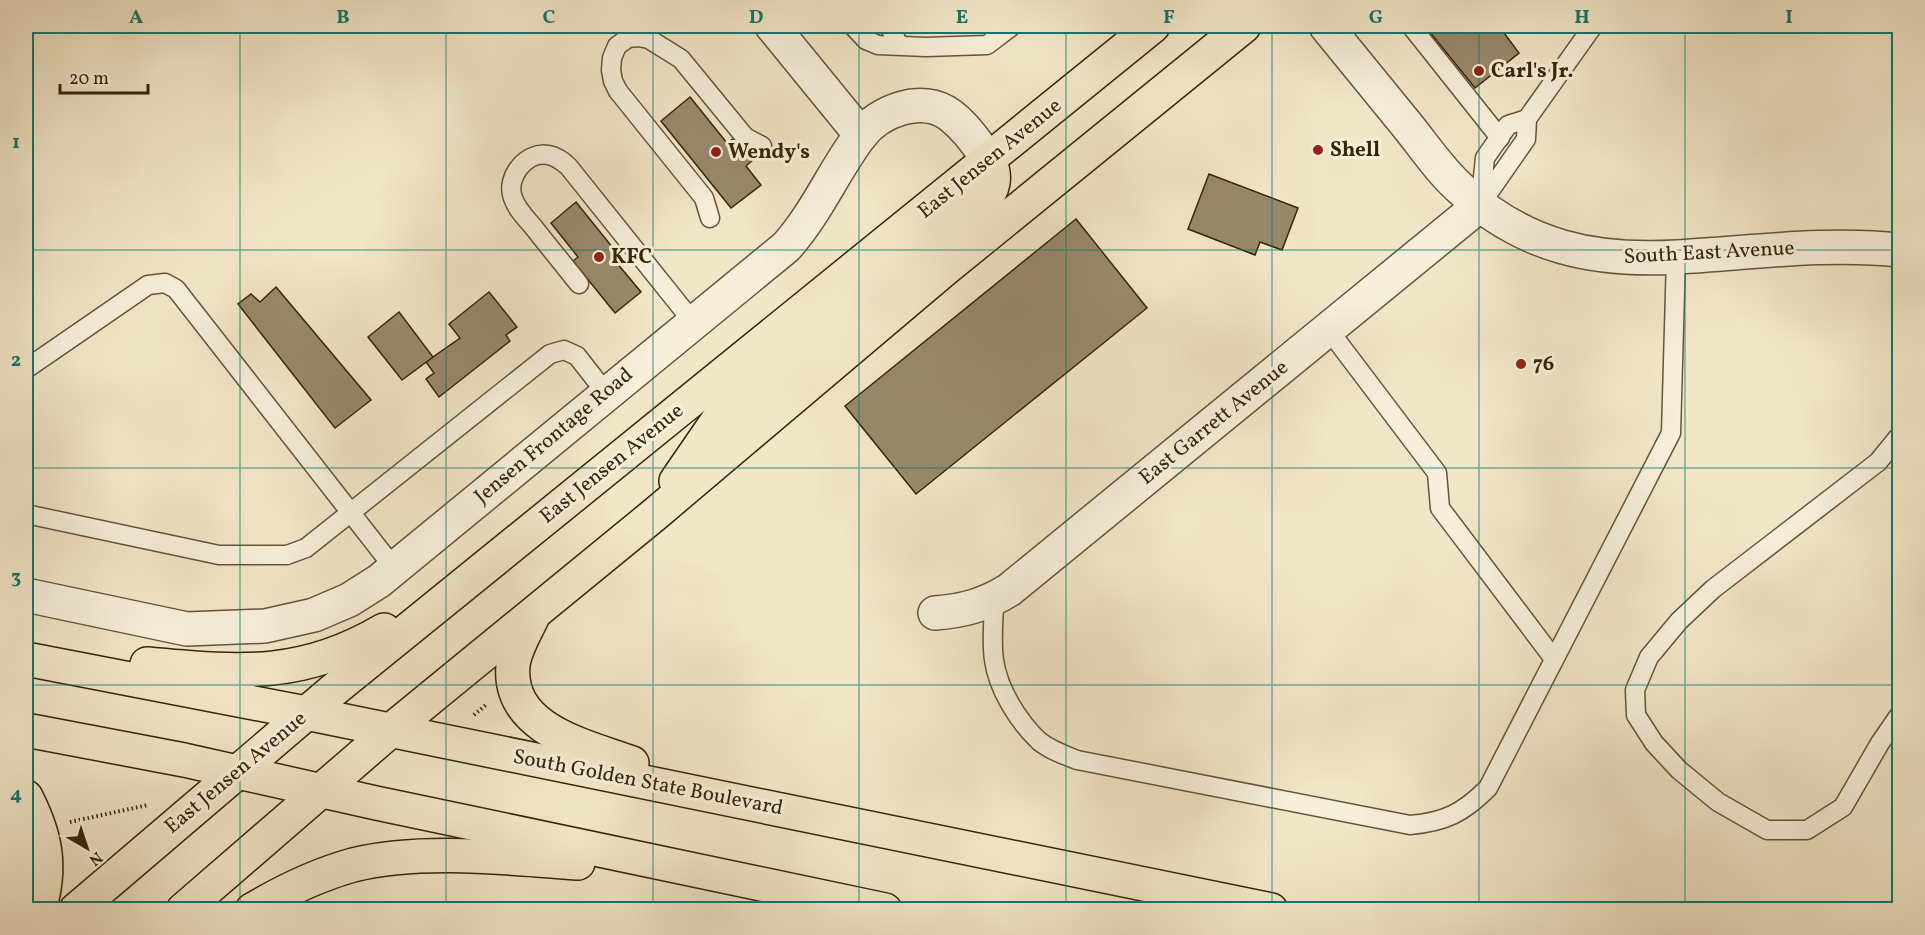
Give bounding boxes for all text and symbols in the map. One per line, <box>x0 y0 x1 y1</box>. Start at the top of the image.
text: A <box>129 4 143 32</box>
text: B <box>336 4 350 32</box>
text: C <box>543 4 556 32</box>
text: D <box>749 4 763 32</box>
text: E <box>956 4 968 32</box>
text: F <box>1163 4 1175 32</box>
text: G <box>1369 4 1383 32</box>
text: H <box>1574 4 1590 32</box>
text: I <box>1785 4 1793 32</box>
scale bar <box>60 57 148 95</box>
place label: Carl's Jr. <box>1491 57 1573 86</box>
marker: Carl's Jr. <box>1472 64 1486 78</box>
text: 20 m <box>69 67 109 92</box>
street label: East Jensen Avenue <box>912 92 1068 226</box>
text: 1 <box>12 129 20 157</box>
place label: Shell <box>1330 136 1380 165</box>
place label: Wendy's <box>728 138 810 167</box>
marker: Shell <box>1311 143 1325 157</box>
marker: Wendy's <box>709 145 723 159</box>
street label: South East Avenue <box>1623 234 1795 272</box>
place label: KFC <box>611 243 652 272</box>
marker: KFC <box>592 250 606 264</box>
text: 2 <box>11 347 21 375</box>
place label: 76 <box>1533 350 1554 379</box>
street label: East Garrett Avenue <box>1133 354 1295 492</box>
marker: 76 <box>1514 357 1528 371</box>
street label: Jensen Frontage Road <box>469 361 639 511</box>
street label: East Jensen Avenue <box>534 397 690 531</box>
text: 3 <box>11 564 21 592</box>
street label: East Jensen Avenue <box>159 705 313 841</box>
street label: South Golden State Boulevard <box>510 743 786 823</box>
text: 4 <box>10 781 22 809</box>
north arrow <box>57 818 117 878</box>
text: N <box>83 846 107 871</box>

